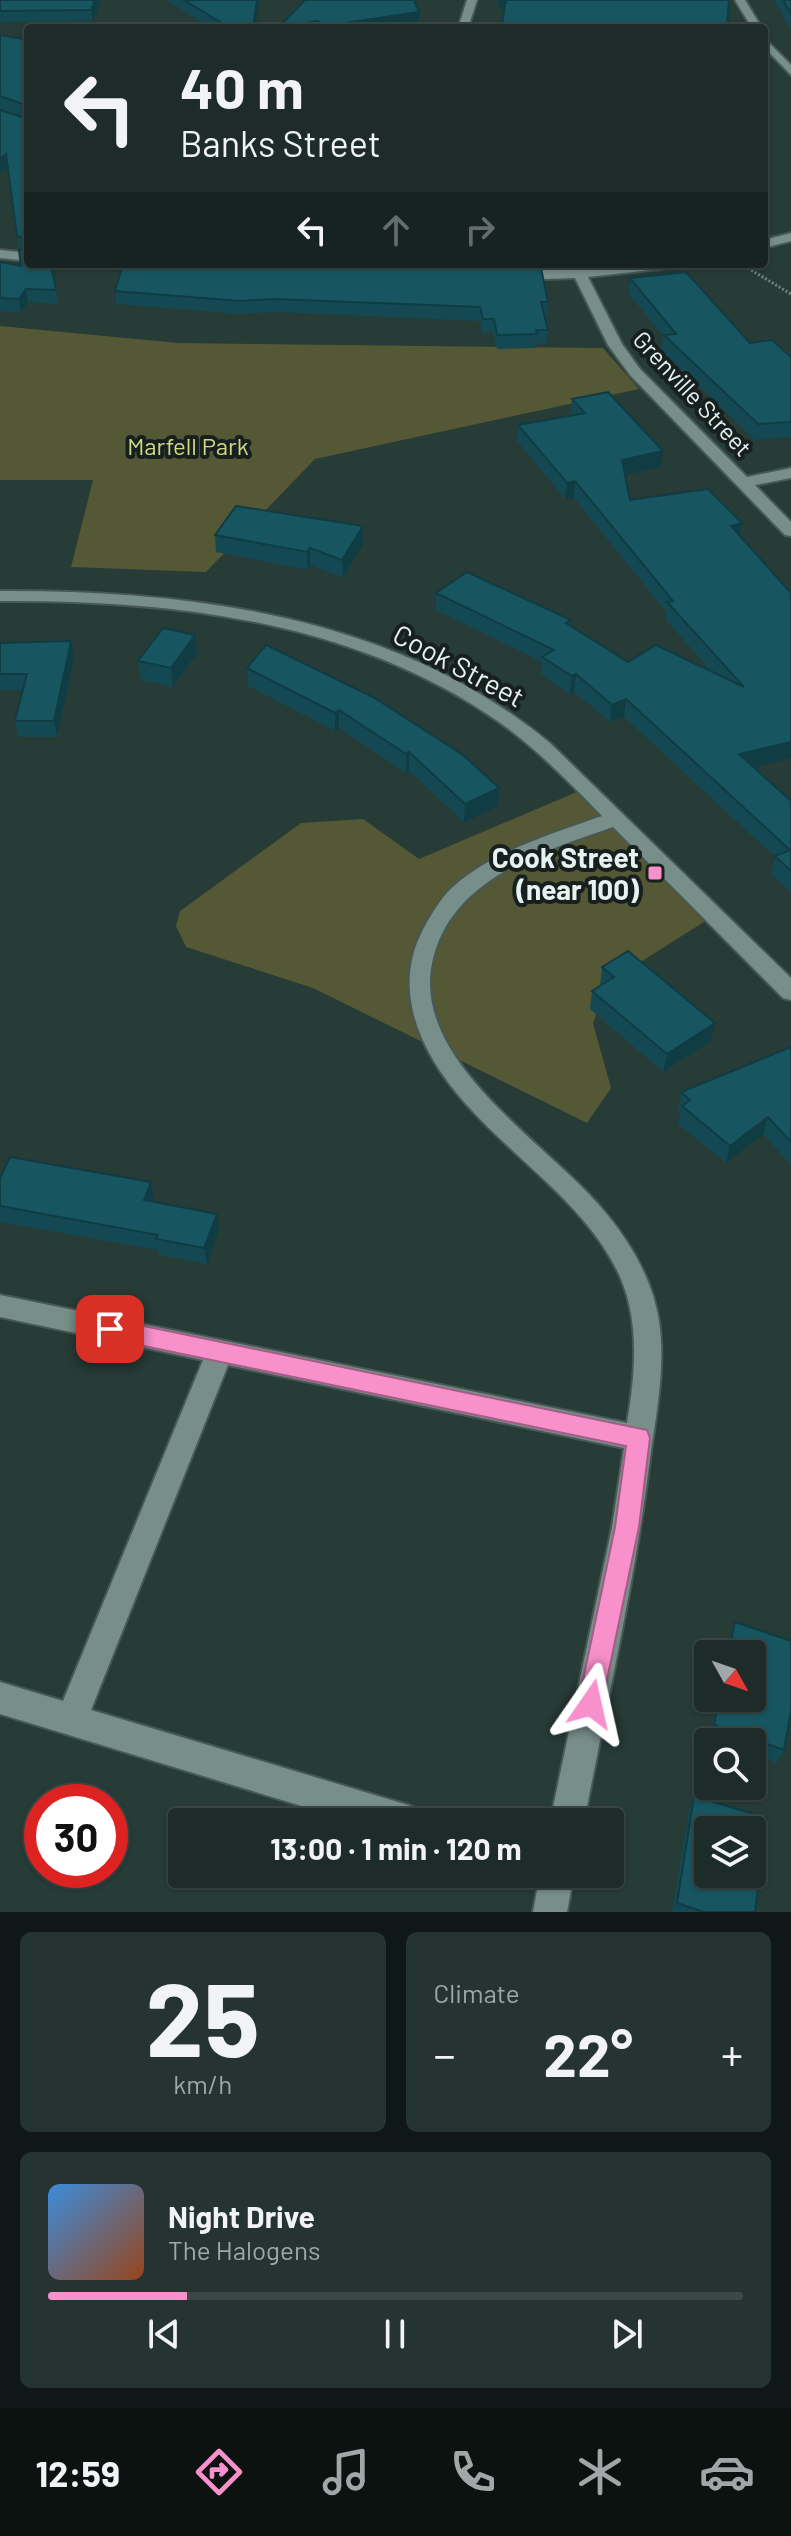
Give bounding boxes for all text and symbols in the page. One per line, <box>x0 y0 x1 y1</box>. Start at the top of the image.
text: 40 m <box>180 53 304 120</box>
icon: left <box>48 56 152 160</box>
text: Banks Street <box>180 121 381 164</box>
icon: left <box>290 208 334 252</box>
icon: ahead <box>374 208 418 252</box>
icon: right <box>458 208 502 252</box>
street label: Grenville Street <box>628 324 758 462</box>
park label: Marfell Park <box>127 431 249 460</box>
street label: Cook Street <box>388 616 530 714</box>
place label: Cook Street (near 100) <box>492 840 639 906</box>
marker: Cook Street (near 100) <box>646 864 664 882</box>
pin <box>76 1295 144 1363</box>
icon: arrive <box>88 1307 132 1351</box>
north arrow <box>694 1640 766 1712</box>
map controls <box>694 1640 766 1888</box>
position arrow <box>549 1662 633 1746</box>
button: search <box>694 1728 766 1800</box>
speed limit sign: 30 <box>24 1784 128 1888</box>
button: layers <box>694 1816 766 1888</box>
text: 13:00 · 1 min · 120 m <box>270 1830 522 1866</box>
text: 25 <box>146 1953 260 2078</box>
text: Climate <box>434 1977 520 2008</box>
text: 22° <box>543 2017 633 2089</box>
text: − <box>434 2027 456 2080</box>
text: + <box>721 2027 743 2080</box>
text: km/h <box>173 2068 232 2099</box>
text: Night Drive <box>168 2198 315 2234</box>
text: The Halogens <box>168 2234 320 2265</box>
icon: previous <box>142 2312 186 2356</box>
icon: pause <box>373 2312 417 2356</box>
icon: next <box>605 2312 649 2356</box>
icon: directions <box>191 2444 247 2500</box>
icon: music <box>318 2444 374 2500</box>
icon: phone <box>445 2444 501 2500</box>
icon: climate <box>572 2444 628 2500</box>
icon: car <box>699 2444 755 2500</box>
text: 12:59 <box>36 2451 120 2494</box>

